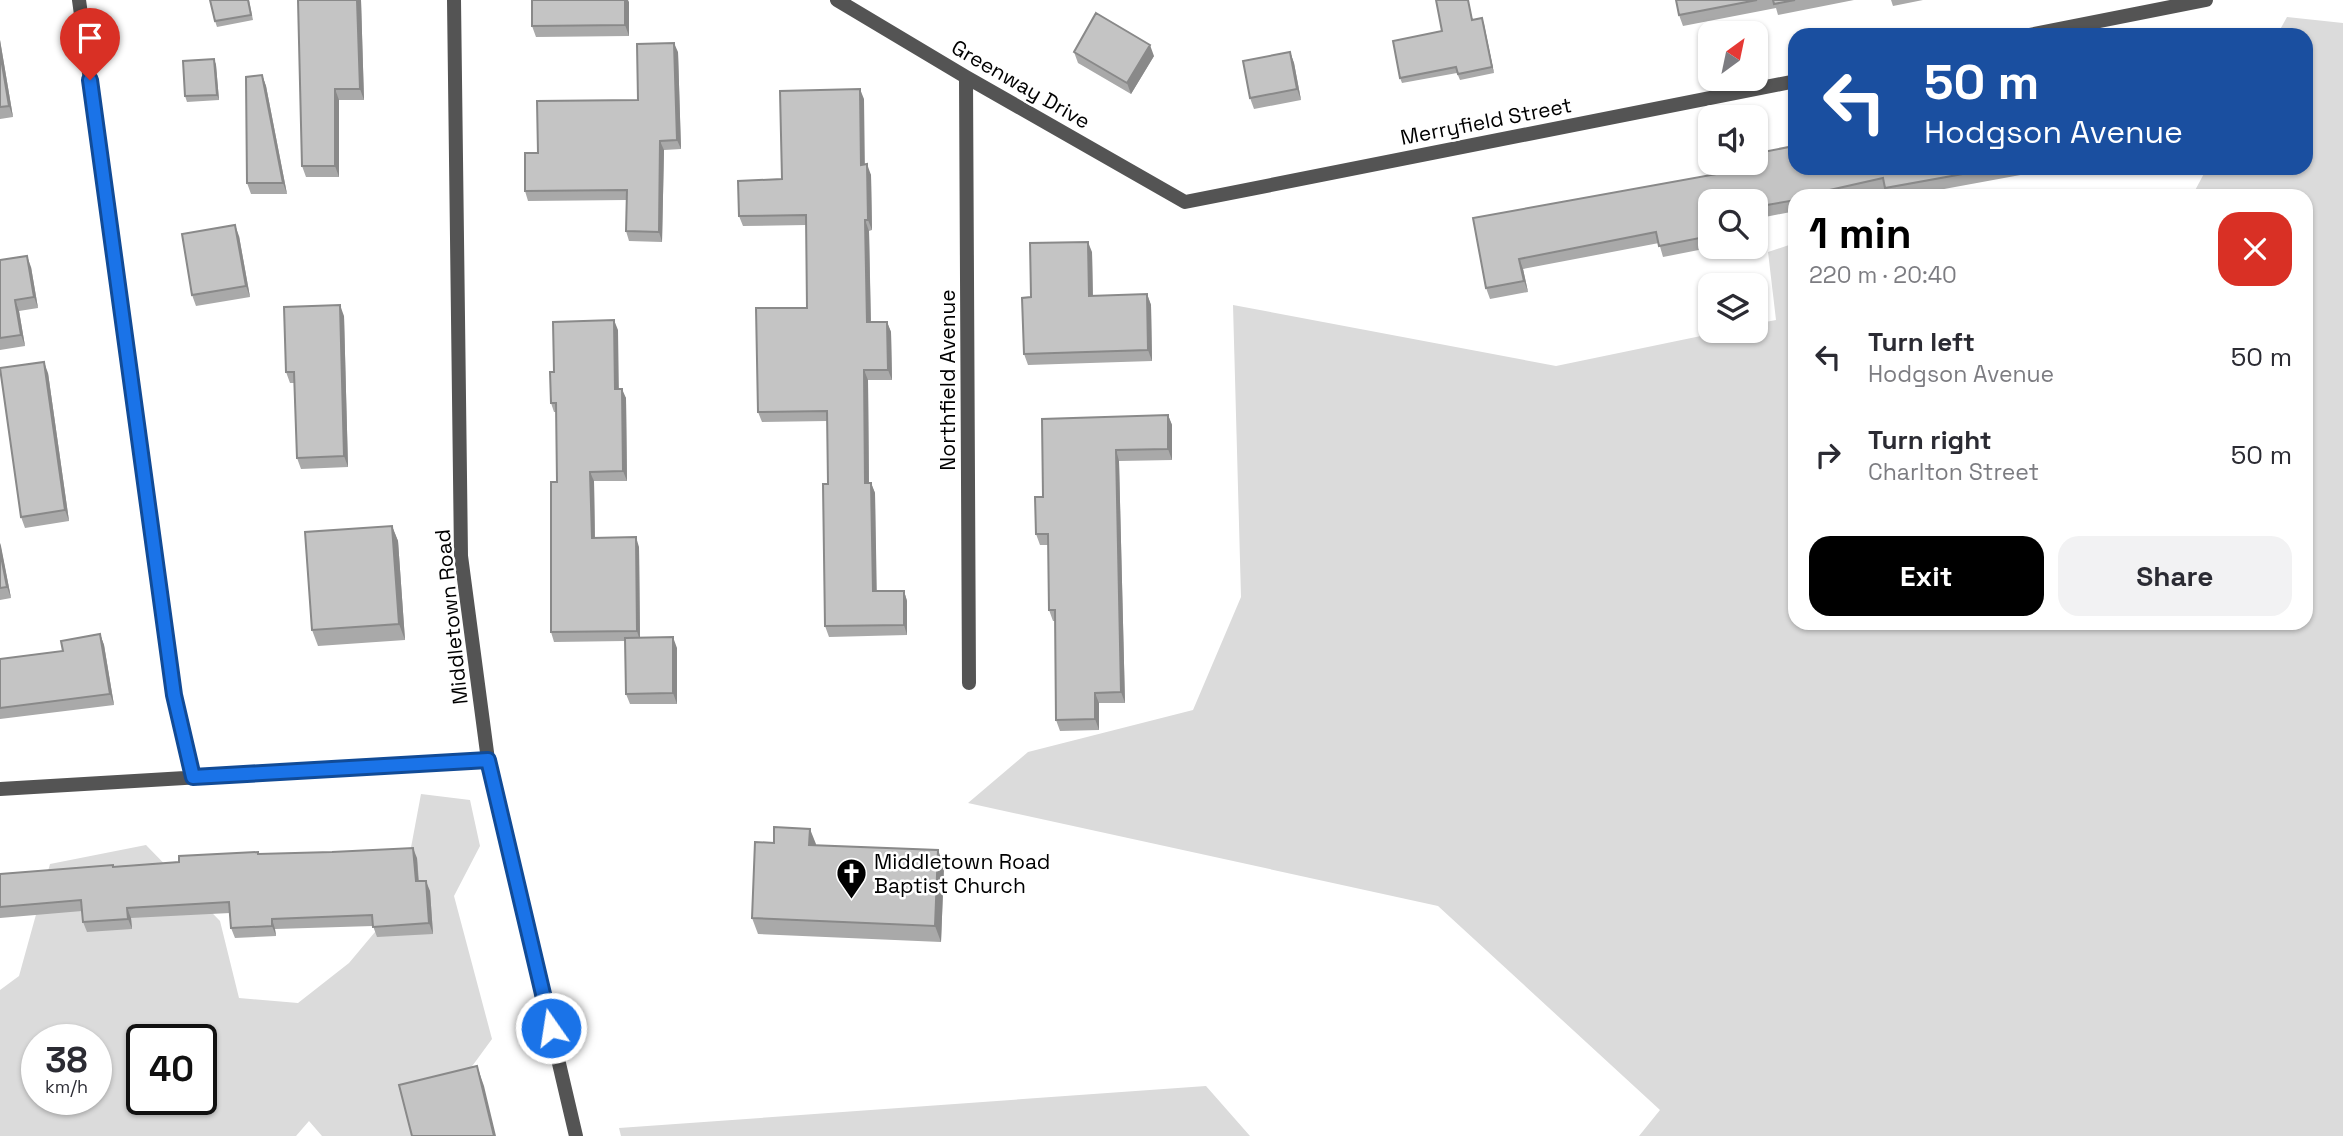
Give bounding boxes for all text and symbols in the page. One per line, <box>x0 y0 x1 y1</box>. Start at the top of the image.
pin <box>60 8 120 80</box>
icon: arrive <box>71 19 109 57</box>
north arrow <box>1698 21 1768 91</box>
map controls <box>1698 21 1768 343</box>
street label: Greenway Drive <box>947 33 1095 135</box>
text: 50 m <box>1924 51 2039 113</box>
icon: left <box>1809 56 1900 147</box>
street label: Merryfield Street <box>1398 91 1574 151</box>
button: sound <box>1698 105 1768 175</box>
text: Hodgson Avenue <box>1924 112 2183 152</box>
button: search <box>1698 189 1768 259</box>
text: 1 min <box>1809 207 1912 260</box>
button: close <box>2218 212 2292 286</box>
text: 220 m · 20:40 <box>1809 260 1957 290</box>
button: layers <box>1698 273 1768 343</box>
street label: Northfield Avenue <box>934 289 961 471</box>
text: Turn left <box>1868 325 1975 359</box>
icon: left <box>1809 338 1847 376</box>
text: 50 m <box>2231 340 2292 374</box>
text: Hodgson Avenue <box>1868 359 2054 389</box>
text: Turn right <box>1868 423 1992 457</box>
icon: right <box>1809 436 1847 474</box>
text: 50 m <box>2231 438 2292 472</box>
text: Charlton Street <box>1868 457 2039 487</box>
street label: Middletown Road <box>428 528 474 706</box>
button: Exit <box>1809 536 2044 616</box>
button: Share <box>2058 536 2292 616</box>
place label: Middletown Road Baptist Church <box>874 848 1050 899</box>
church icon: Middletown Road Baptist Church <box>834 856 868 900</box>
position arrow <box>514 991 588 1065</box>
speed limit sign: 40 <box>126 1024 217 1115</box>
text: 38 <box>45 1038 88 1082</box>
text: km/h <box>45 1075 88 1098</box>

